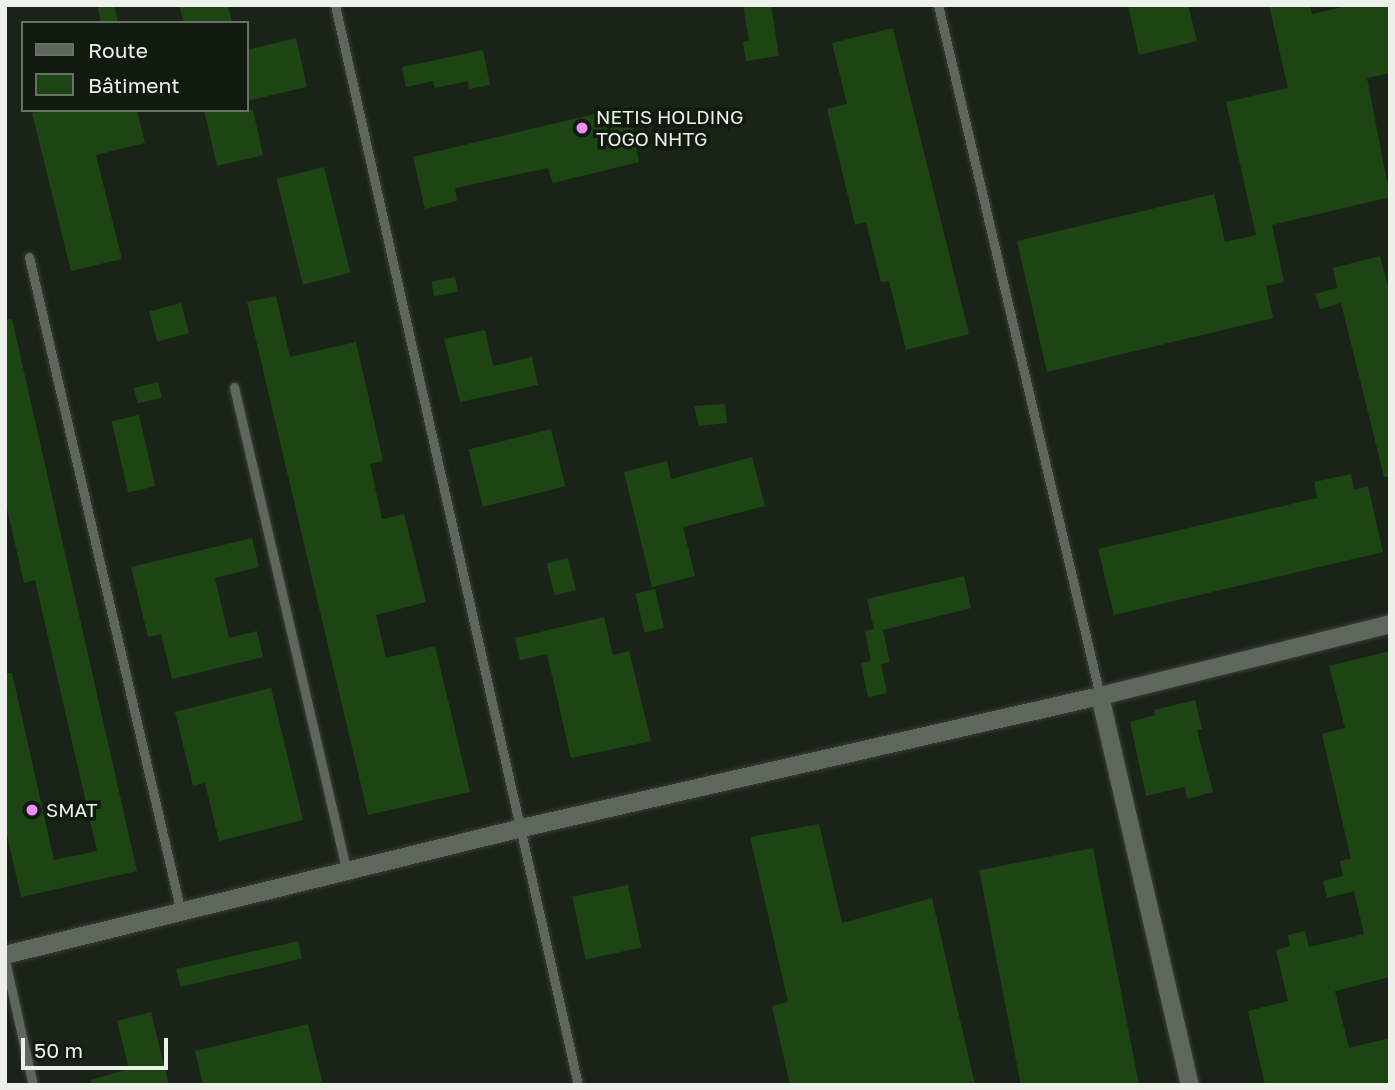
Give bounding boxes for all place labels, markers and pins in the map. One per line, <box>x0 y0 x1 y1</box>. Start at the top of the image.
place label: NETIS HOLDING TOGO NHTG <box>596 106 743 150</box>
marker: NETIS HOLDING TOGO NHTG <box>574 120 590 136</box>
place label: SMAT <box>46 799 97 821</box>
marker: SMAT <box>24 802 40 818</box>

